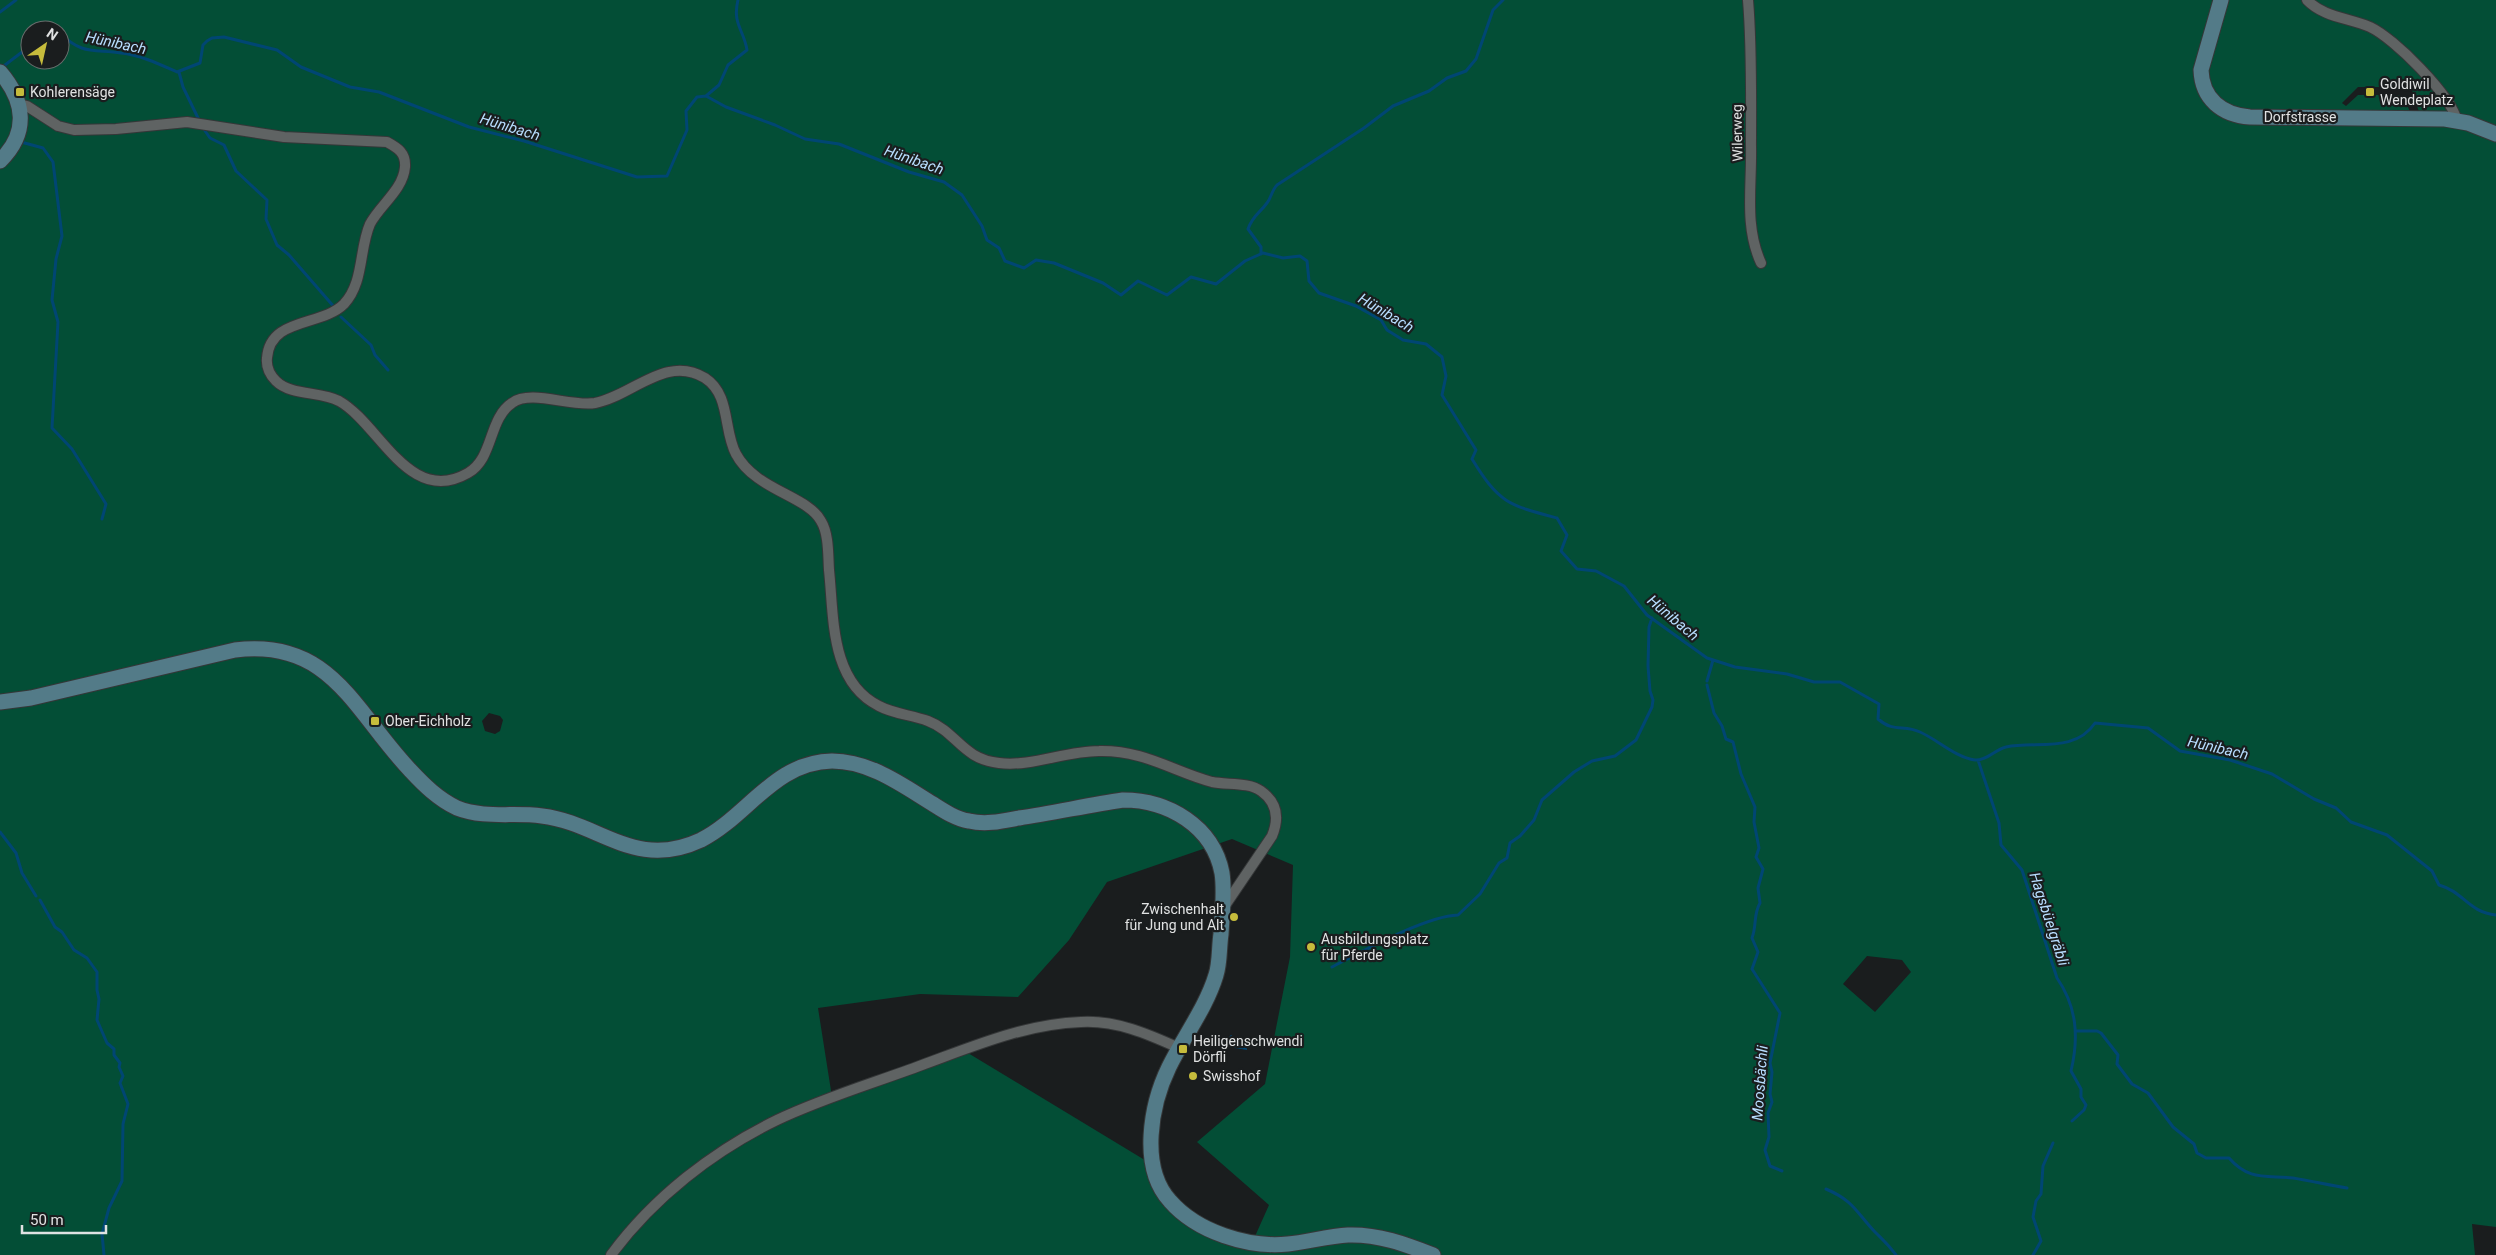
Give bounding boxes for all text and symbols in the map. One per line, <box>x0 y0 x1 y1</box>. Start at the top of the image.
north arrow <box>20 20 70 70</box>
text: N <box>44 25 61 44</box>
water label: Hünibach <box>84 28 148 58</box>
place label: Goldiwil Wendeplatz <box>2380 76 2453 108</box>
place label: Kohlerensäge <box>30 84 115 100</box>
marker: Kohlerensäge <box>14 86 26 98</box>
marker: Goldiwil Wendeplatz <box>2364 86 2376 98</box>
street label: Wilerweg <box>1729 104 1745 162</box>
water label: Hünibach <box>478 109 542 145</box>
street label: Dorfstrasse <box>2264 109 2336 125</box>
water label: Hünibach <box>882 141 946 179</box>
water label: Hünibach <box>1355 289 1417 337</box>
water label: Hünibach <box>1644 591 1702 645</box>
place label: Ober-Eichholz <box>385 713 471 729</box>
marker: Ober-Eichholz <box>369 715 381 727</box>
water label: Hünibach <box>2186 732 2250 764</box>
water label: Hagsbüelgräbli <box>2025 870 2073 969</box>
place label: Zwischenhalt für Jung und Alt <box>1125 901 1224 933</box>
marker: Zwischenhalt für Jung und Alt <box>1228 911 1240 923</box>
place label: Ausbildungsplatz für Pferde <box>1321 931 1429 963</box>
marker: Ausbildungsplatz für Pferde <box>1305 941 1317 953</box>
place label: Heiligenschwendi Dörfli <box>1193 1033 1303 1065</box>
marker: Heiligenschwendi Dörfli <box>1177 1043 1189 1055</box>
water label: Moosbächli <box>1748 1044 1772 1121</box>
place label: Swisshof <box>1203 1068 1260 1084</box>
marker: Swisshof <box>1187 1070 1199 1082</box>
scale bar <box>22 1202 106 1234</box>
text: 50 m <box>30 1211 64 1229</box>

